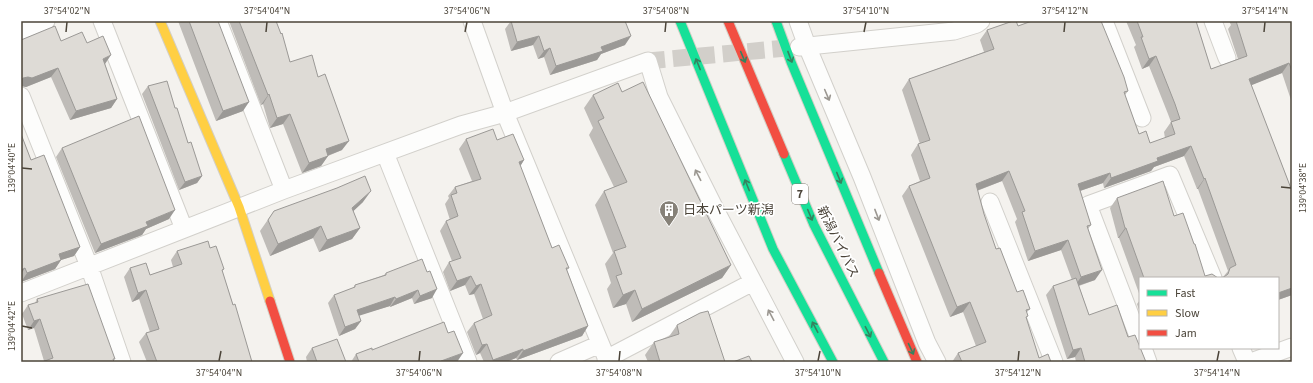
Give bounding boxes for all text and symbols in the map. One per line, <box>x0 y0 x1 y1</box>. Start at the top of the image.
text: 37°54'02"N <box>44 4 90 18</box>
text: 37°54'04"N <box>244 4 290 18</box>
text: 37°54'06"N <box>444 4 490 18</box>
text: 37°54'08"N <box>643 4 689 18</box>
text: 37°54'10"N <box>843 4 889 18</box>
text: 37°54'12"N <box>1042 4 1088 18</box>
text: 37°54'14"N <box>1242 4 1288 18</box>
one-way arrow <box>739 50 747 62</box>
one-way arrow <box>786 51 794 63</box>
one-way arrow <box>694 59 701 71</box>
one-way arrow <box>824 88 831 100</box>
text: 139°04'40"E <box>5 143 19 193</box>
text: 139°04'38"E <box>1296 163 1310 213</box>
one-way arrow <box>694 169 701 181</box>
one-way arrow <box>836 171 843 183</box>
one-way arrow <box>743 179 751 191</box>
road number: 7 <box>792 184 808 204</box>
building icon: 日本パーツ新潟 <box>658 199 680 227</box>
place label: 日本パーツ新潟 <box>683 201 774 219</box>
street label: 新潟バイパス <box>813 203 863 281</box>
one-way arrow <box>873 208 881 220</box>
one-way arrow <box>806 209 814 221</box>
legend <box>1139 277 1279 349</box>
text: Fast <box>1175 285 1195 302</box>
text: 139°04'42"E <box>5 301 19 351</box>
text: Slow <box>1175 305 1200 322</box>
one-way arrow <box>767 309 774 321</box>
one-way arrow <box>810 322 818 334</box>
one-way arrow <box>865 325 872 337</box>
text: Jam <box>1175 325 1197 342</box>
one-way arrow <box>908 343 915 355</box>
text: 37°54'04"N <box>196 366 242 380</box>
text: 37°54'06"N <box>396 366 442 380</box>
text: 37°54'08"N <box>596 366 642 380</box>
text: 37°54'10"N <box>795 366 841 380</box>
text: 37°54'12"N <box>995 366 1041 380</box>
text: 37°54'14"N <box>1194 366 1240 380</box>

